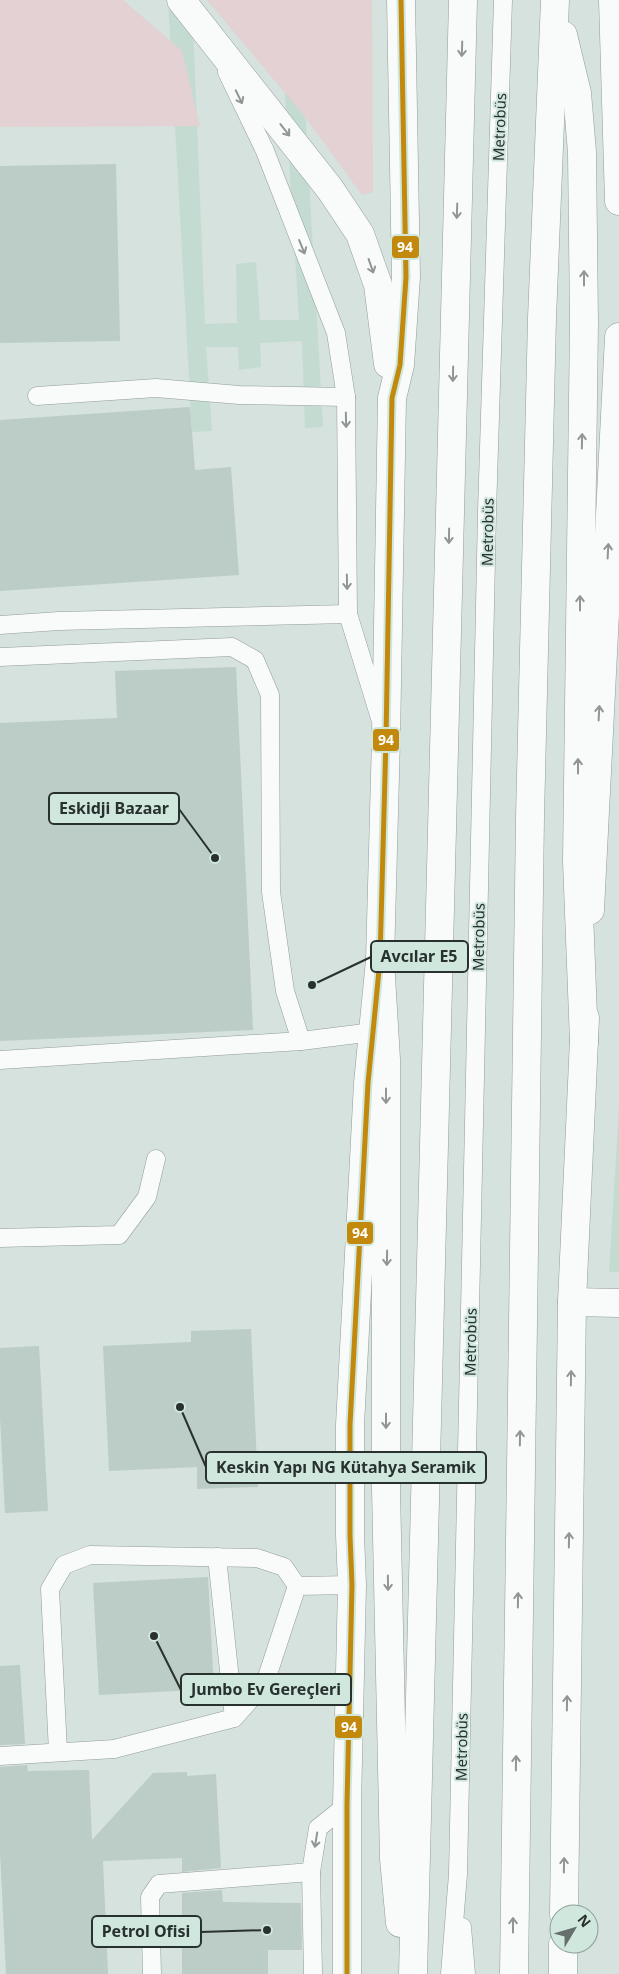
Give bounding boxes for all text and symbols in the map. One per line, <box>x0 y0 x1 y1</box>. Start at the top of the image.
one-way arrow <box>457 40 466 56</box>
one-way arrow <box>235 89 244 104</box>
street label: Metrobüs <box>488 93 510 161</box>
one-way arrow <box>279 123 290 136</box>
one-way arrow <box>452 203 461 219</box>
line badge: 94 <box>391 235 420 259</box>
text: 94 <box>397 237 413 256</box>
one-way arrow <box>298 239 307 254</box>
one-way arrow <box>367 258 376 273</box>
one-way arrow <box>579 270 589 286</box>
one-way arrow <box>448 365 457 381</box>
one-way arrow <box>341 412 351 428</box>
one-way arrow <box>577 433 587 449</box>
street label: Metrobüs <box>476 498 498 566</box>
one-way arrow <box>444 528 453 544</box>
one-way arrow <box>603 543 612 559</box>
one-way arrow <box>342 574 352 590</box>
one-way arrow <box>575 595 585 612</box>
one-way arrow <box>594 706 603 722</box>
line badge: 94 <box>372 728 400 752</box>
text: 94 <box>378 730 394 749</box>
one-way arrow <box>573 758 583 774</box>
callout: Eskidji Bazaar <box>49 793 179 824</box>
text: Eskidji Bazaar <box>59 797 169 819</box>
street label: Metrobüs <box>467 903 489 971</box>
callout: Avcılar E5 <box>371 941 468 972</box>
text: Avcılar E5 <box>380 945 458 967</box>
one-way arrow <box>381 1088 391 1104</box>
line badge: 94 <box>346 1221 374 1245</box>
text: 94 <box>352 1223 368 1242</box>
one-way arrow <box>382 1250 392 1266</box>
street label: Metrobüs <box>459 1308 481 1376</box>
one-way arrow <box>566 1370 576 1386</box>
one-way arrow <box>381 1412 391 1429</box>
one-way arrow <box>516 1430 525 1446</box>
callout: Keskin Yapı NG Kütahya Seramik <box>206 1452 486 1483</box>
text: Keskin Yapı NG Kütahya Seramik <box>216 1456 476 1478</box>
one-way arrow <box>564 1533 574 1549</box>
one-way arrow <box>383 1575 392 1591</box>
one-way arrow <box>513 1593 523 1609</box>
callout: Jumbo Ev Gereçleri <box>181 1674 351 1705</box>
text: Jumbo Ev Gereçleri <box>189 1678 341 1700</box>
one-way arrow <box>562 1695 572 1712</box>
street label: Metrobüs <box>450 1713 472 1781</box>
line badge: 94 <box>334 1715 363 1739</box>
text: 94 <box>341 1717 357 1736</box>
one-way arrow <box>511 1755 520 1771</box>
one-way arrow <box>311 1831 321 1847</box>
one-way arrow <box>559 1858 569 1874</box>
north arrow <box>549 1904 599 1954</box>
text: N <box>574 1910 596 1931</box>
callout: Petrol Ofisi <box>92 1916 201 1947</box>
one-way arrow <box>508 1918 518 1934</box>
text: Petrol Ofisi <box>102 1920 190 1942</box>

